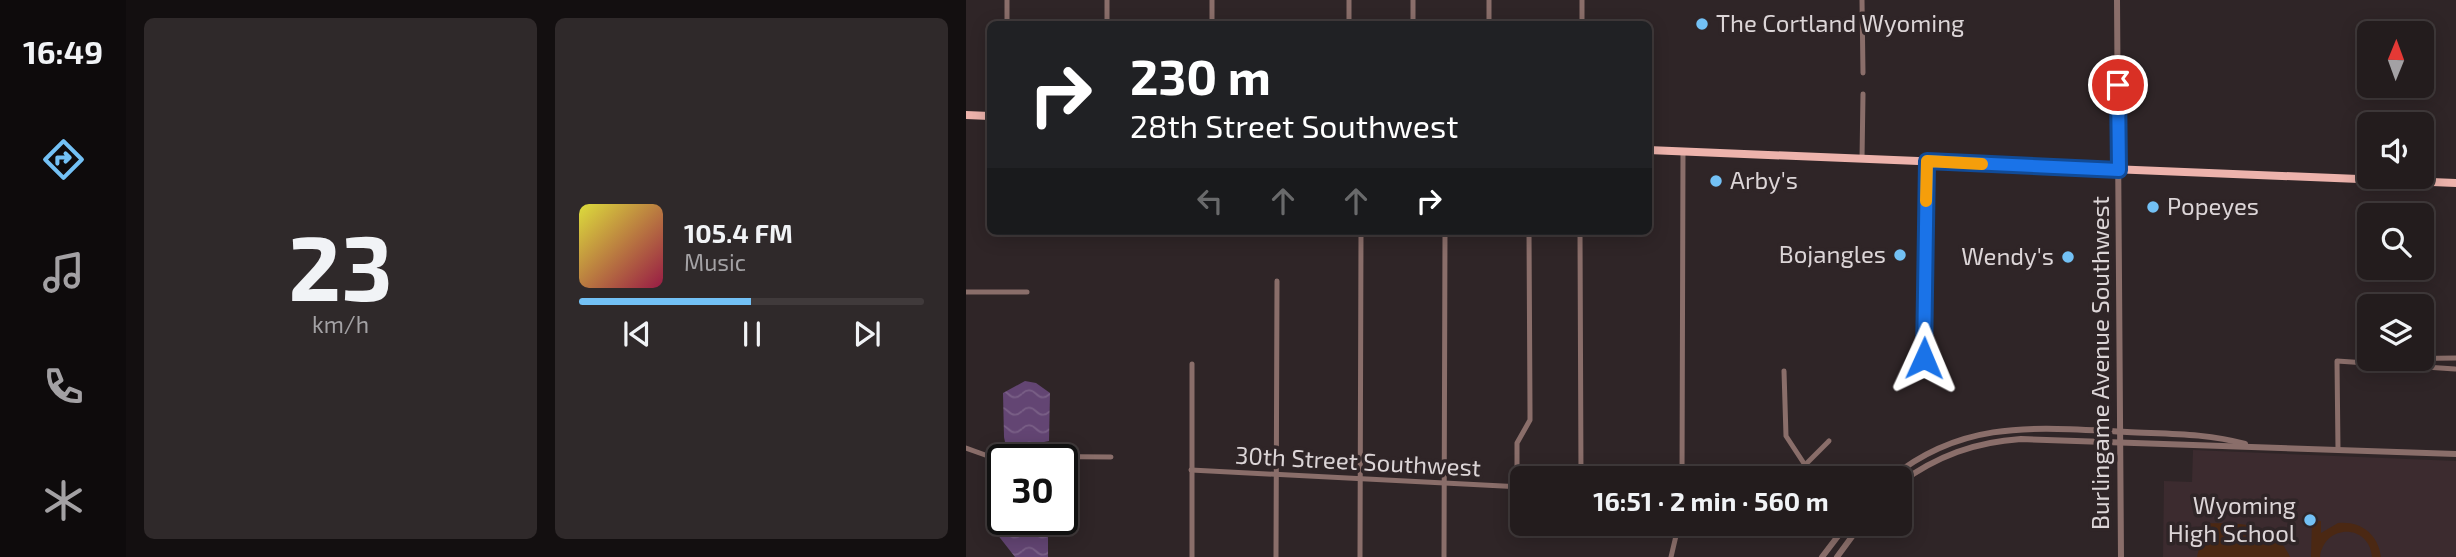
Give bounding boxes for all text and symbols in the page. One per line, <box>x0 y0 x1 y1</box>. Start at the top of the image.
place label: The Cortland Wyoming <box>1716 8 1965 37</box>
marker: The Cortland Wyoming <box>1694 16 1710 32</box>
north arrow <box>2357 21 2434 98</box>
map controls <box>2357 21 2434 371</box>
text: 16:49 <box>23 32 103 70</box>
text: 230 m <box>1130 46 1271 105</box>
icon: right <box>1015 49 1106 140</box>
pin <box>2088 55 2148 115</box>
icon: arrive <box>2099 66 2137 104</box>
text: 28th Street Southwest <box>1130 106 1458 144</box>
button: sound <box>2357 112 2434 189</box>
icon: directions <box>39 135 88 184</box>
place label: Arby's <box>1730 165 1798 194</box>
marker: Arby's <box>1708 173 1724 189</box>
icon: left <box>1191 182 1229 220</box>
icon: ahead <box>1264 182 1302 220</box>
icon: ahead <box>1337 182 1375 220</box>
icon: right <box>1410 182 1448 220</box>
place label: Popeyes <box>2167 191 2259 220</box>
street label: Burlingame Avenue Southwest <box>2085 196 2114 530</box>
marker: Popeyes <box>2145 199 2161 215</box>
button: search <box>2357 203 2434 280</box>
text: 23 <box>288 210 393 319</box>
text: 105.4 FM <box>684 217 793 248</box>
place label: Bojangles <box>1779 239 1886 268</box>
place label: Wendy's <box>1961 241 2054 270</box>
marker: Bojangles <box>1892 247 1908 263</box>
icon: music <box>39 248 88 297</box>
text: Music <box>684 248 746 276</box>
marker: Wendy's <box>2060 249 2076 265</box>
button: layers <box>2357 294 2434 371</box>
text: km/h <box>312 310 369 338</box>
icon: previous <box>618 315 656 353</box>
icon: pause <box>733 315 771 353</box>
icon: next <box>848 315 886 353</box>
position arrow <box>1887 321 1961 395</box>
icon: phone <box>39 362 88 411</box>
street label: 30th Street Southwest <box>1234 440 1482 481</box>
speed limit sign: 30 <box>987 444 1078 535</box>
icon: climate <box>39 476 88 525</box>
text: 16:51 · 2 min · 560 m <box>1593 485 1829 516</box>
place label: Wyoming High School <box>2168 490 2296 547</box>
marker: Wyoming High School <box>2302 512 2318 528</box>

